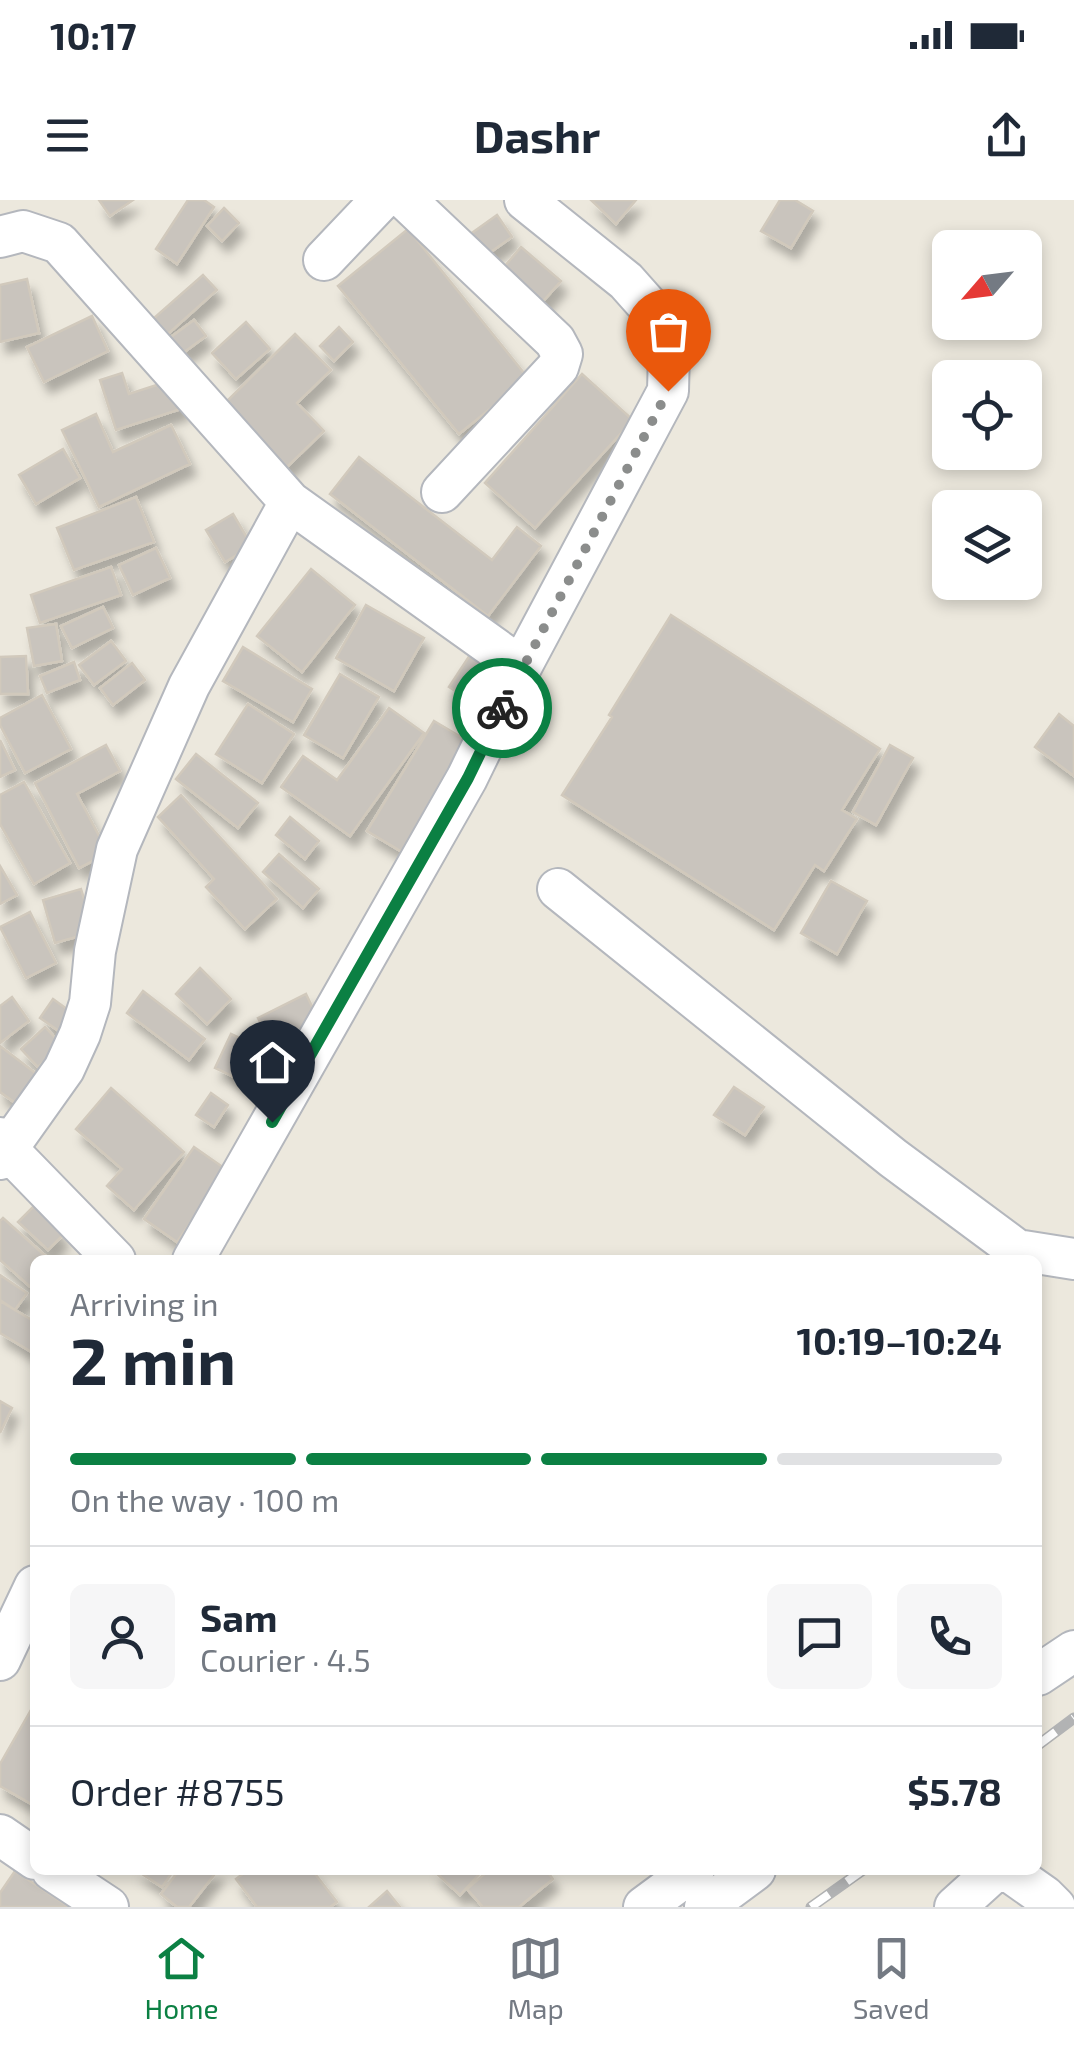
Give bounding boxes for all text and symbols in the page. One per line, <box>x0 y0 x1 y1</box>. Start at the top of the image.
text: 10:17 <box>50 12 137 58</box>
icon: menu <box>40 108 95 163</box>
text: Dashr <box>474 108 600 162</box>
icon: share <box>979 108 1034 163</box>
north arrow <box>932 230 1042 340</box>
map controls <box>932 230 1042 600</box>
pin <box>626 289 711 392</box>
icon: bag <box>641 304 696 359</box>
button: locate <box>932 360 1042 470</box>
button: layers <box>932 490 1042 600</box>
courier <box>452 658 552 758</box>
icon: bike <box>475 681 530 736</box>
pin <box>230 1020 315 1123</box>
icon: home <box>245 1035 300 1090</box>
text: Arriving in <box>70 1284 219 1322</box>
text: 10:19–10:24 <box>796 1317 1002 1363</box>
text: 2 min <box>70 1320 236 1398</box>
text: On the way · 100 m <box>70 1480 339 1518</box>
button: person <box>70 1584 175 1689</box>
button: chat <box>767 1584 872 1689</box>
button: phone <box>897 1584 1002 1689</box>
text: Sam <box>200 1594 277 1640</box>
text: Courier · 4.5 <box>200 1640 371 1678</box>
text: Order #8755 <box>70 1768 285 1814</box>
text: $5.78 <box>907 1768 1002 1814</box>
tab: Home <box>144 1931 219 2025</box>
tab: Map <box>508 1931 564 2025</box>
tab: Saved <box>853 1931 930 2025</box>

